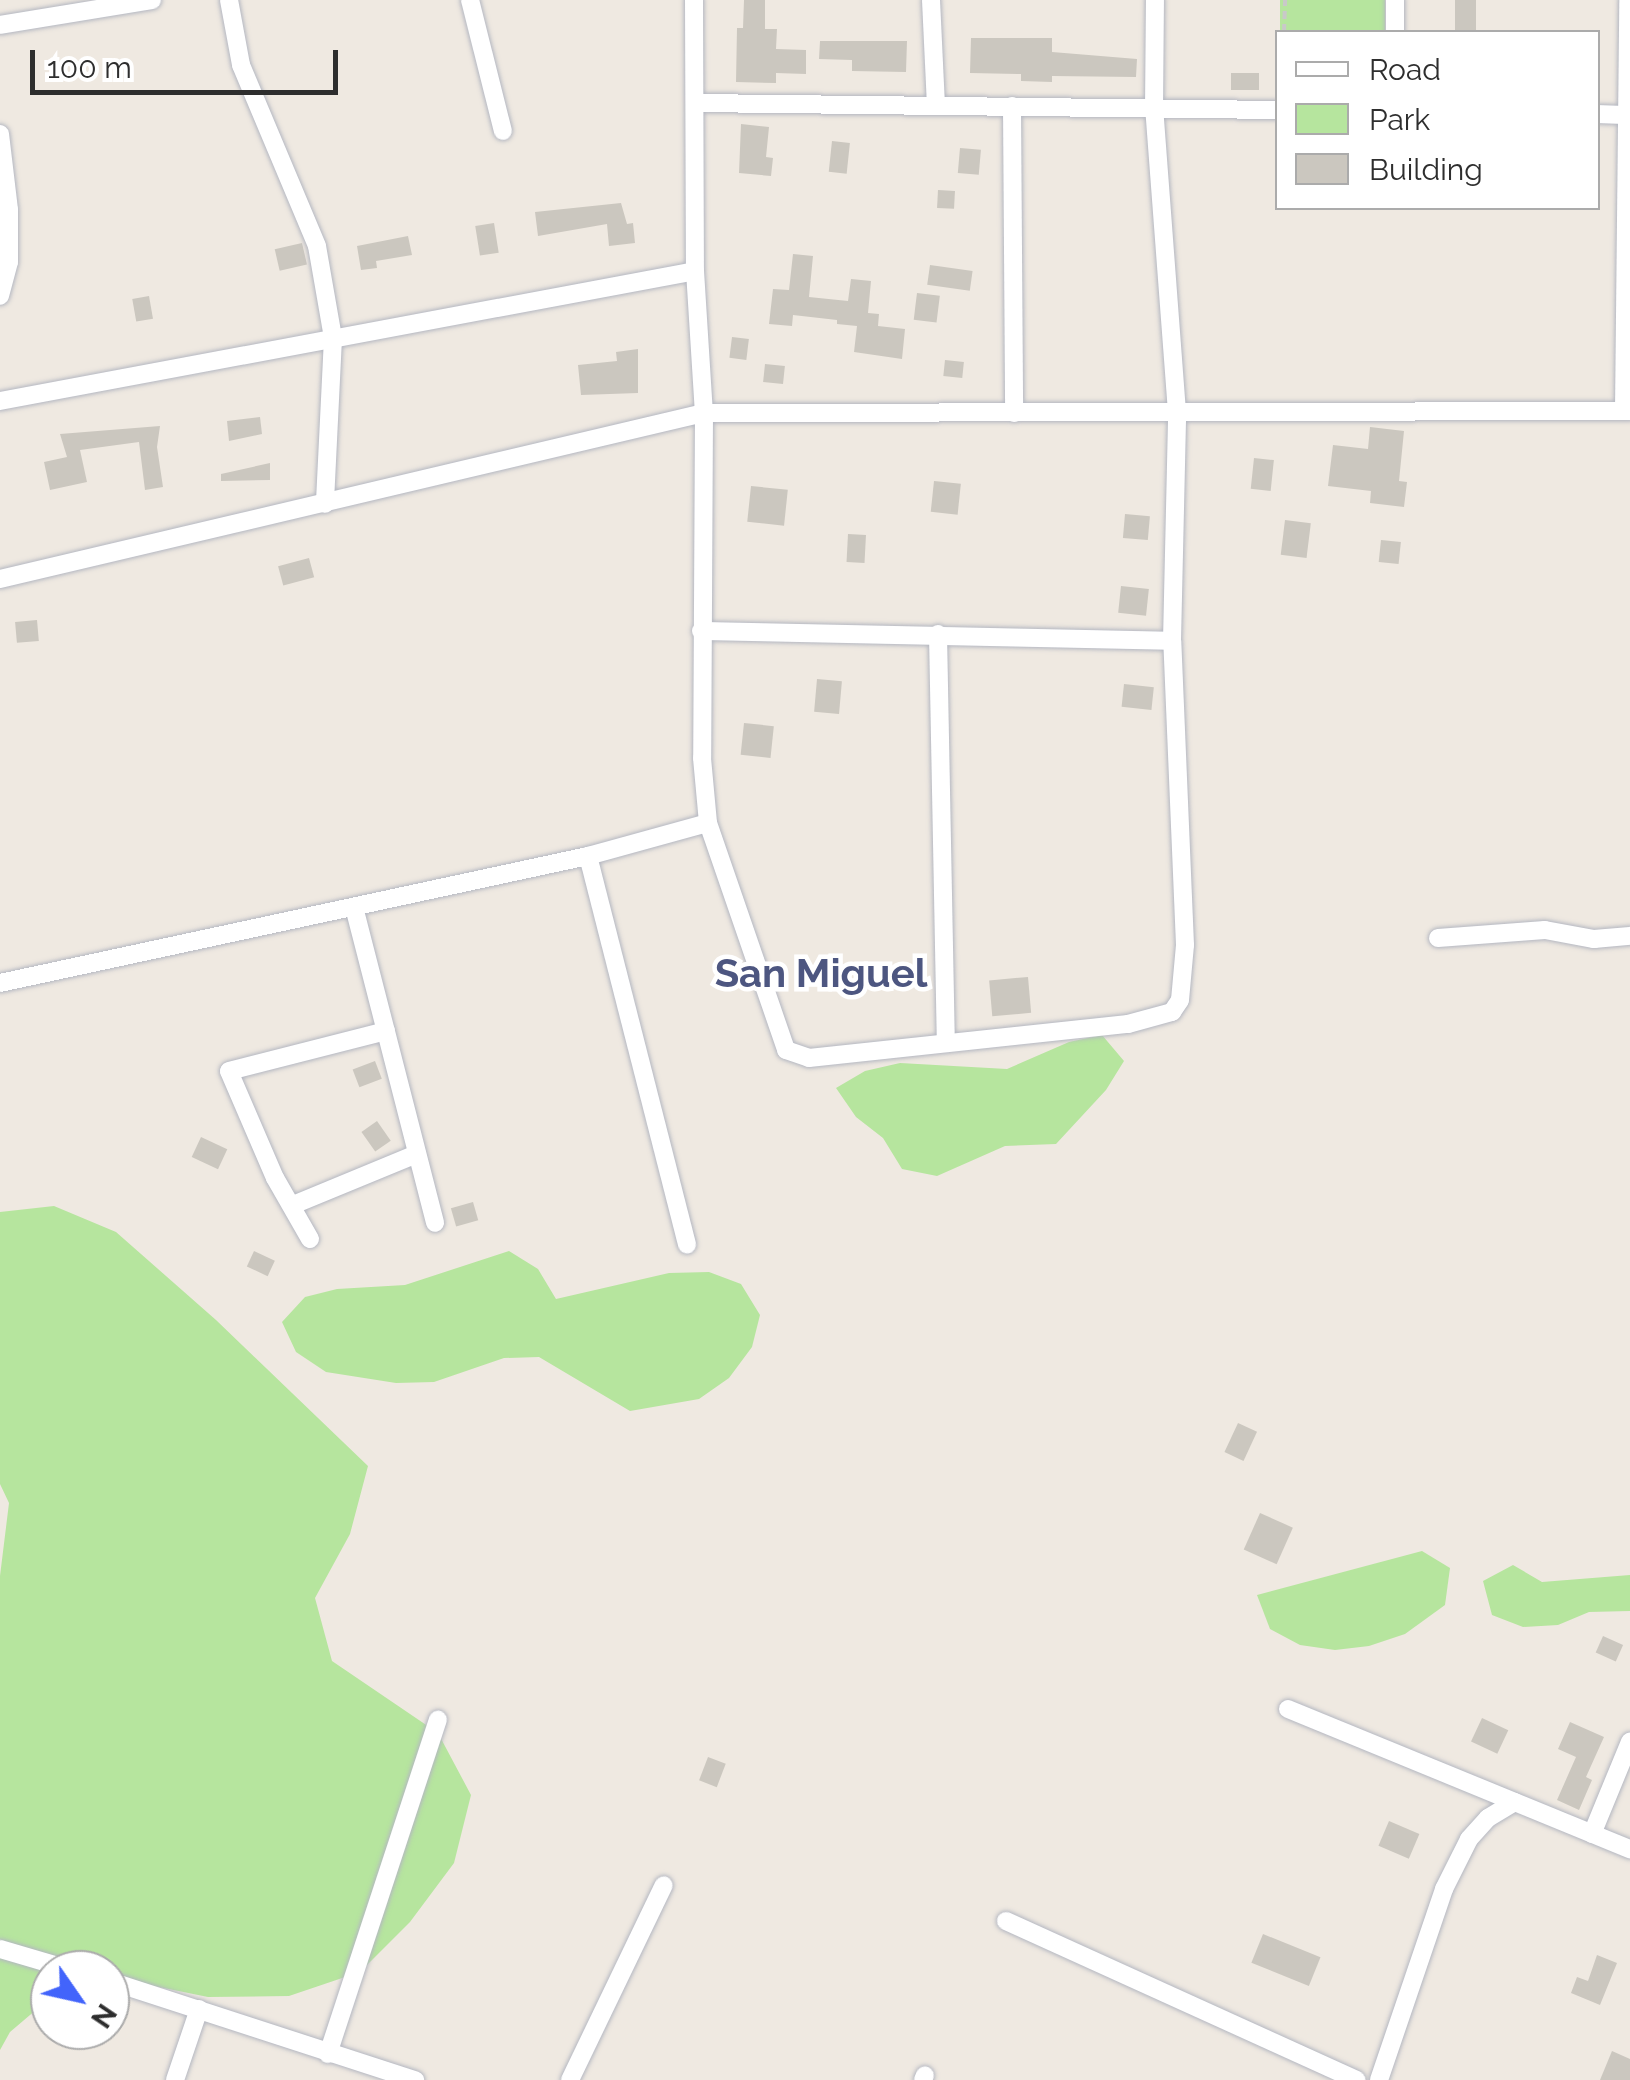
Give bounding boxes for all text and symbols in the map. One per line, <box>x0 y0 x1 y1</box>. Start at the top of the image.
scale bar <box>35 30 342 92</box>
legend <box>1275 30 1600 210</box>
text: 100 m <box>47 50 132 85</box>
text: Road <box>1369 52 1441 87</box>
text: Park <box>1369 102 1430 137</box>
text: Building <box>1369 152 1483 187</box>
district label: San Miguel <box>715 949 927 997</box>
north arrow <box>30 1950 130 2050</box>
text: N <box>84 1998 123 2034</box>

